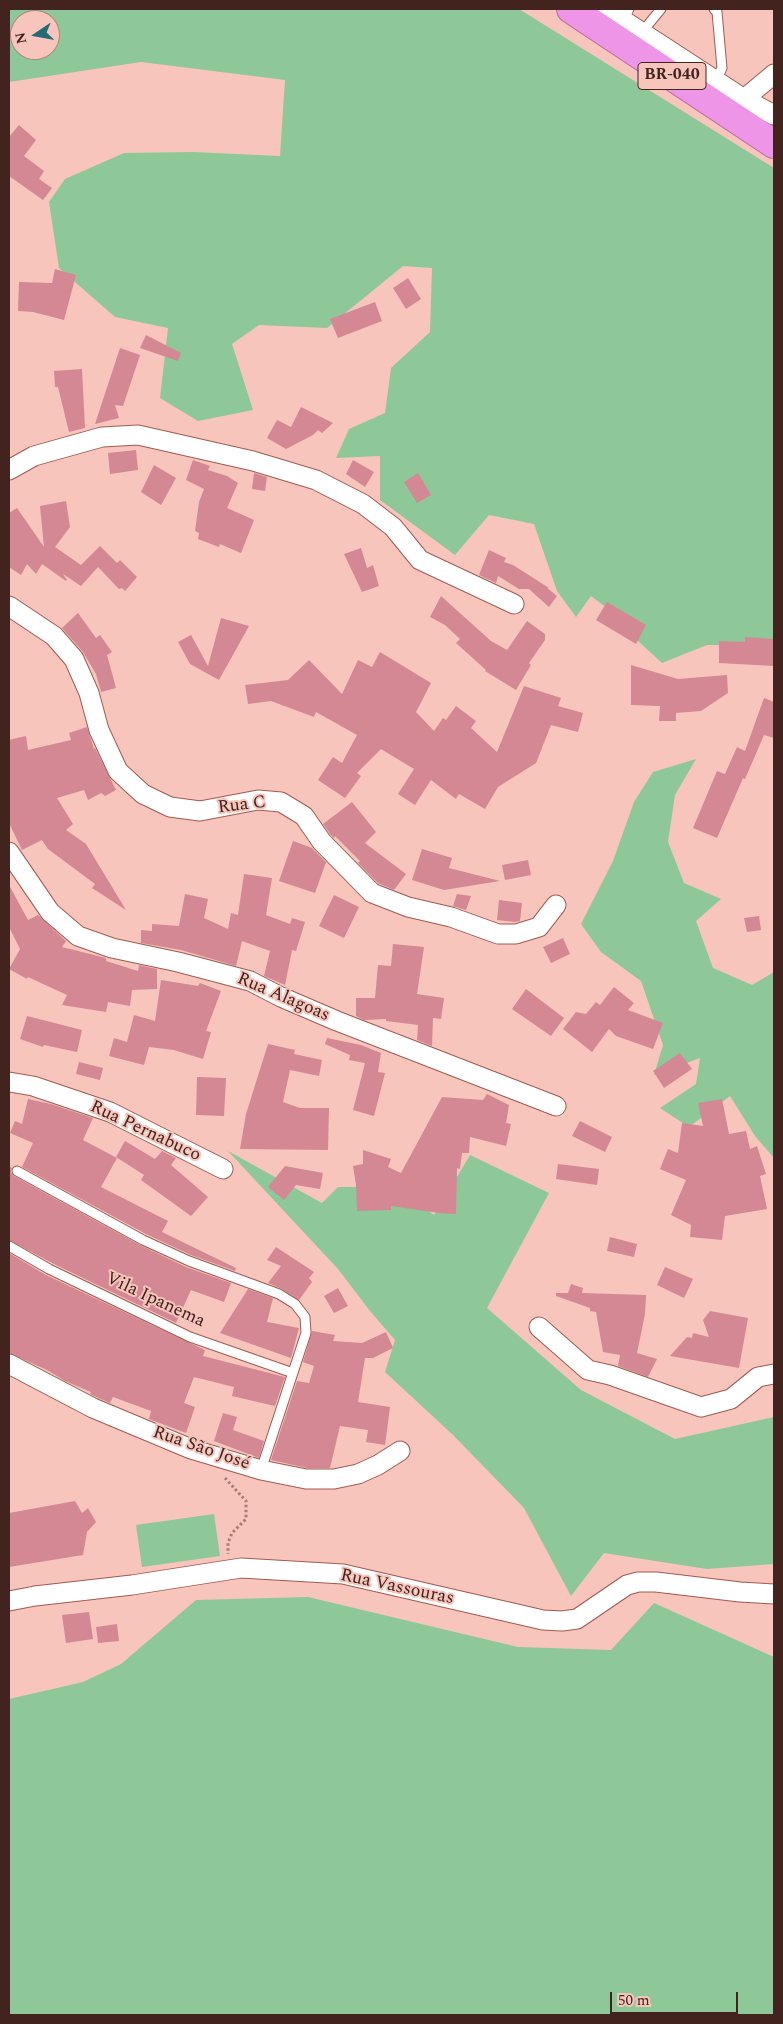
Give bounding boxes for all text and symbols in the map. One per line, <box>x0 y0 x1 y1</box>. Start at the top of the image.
north arrow <box>10 10 60 60</box>
text: N <box>9 30 32 46</box>
road number: BR-040 <box>638 62 706 90</box>
street label: Rua C <box>217 792 267 820</box>
street label: Rua Alagoas <box>233 969 333 1027</box>
street label: Rua Pernabuco <box>86 1097 204 1167</box>
street label: Vila Ipanema <box>102 1269 208 1333</box>
street label: Rua São José <box>150 1422 252 1476</box>
street label: Rua Vassouras <box>338 1565 456 1611</box>
scale bar <box>613 1982 740 2014</box>
text: 50 m <box>618 1989 650 2012</box>

